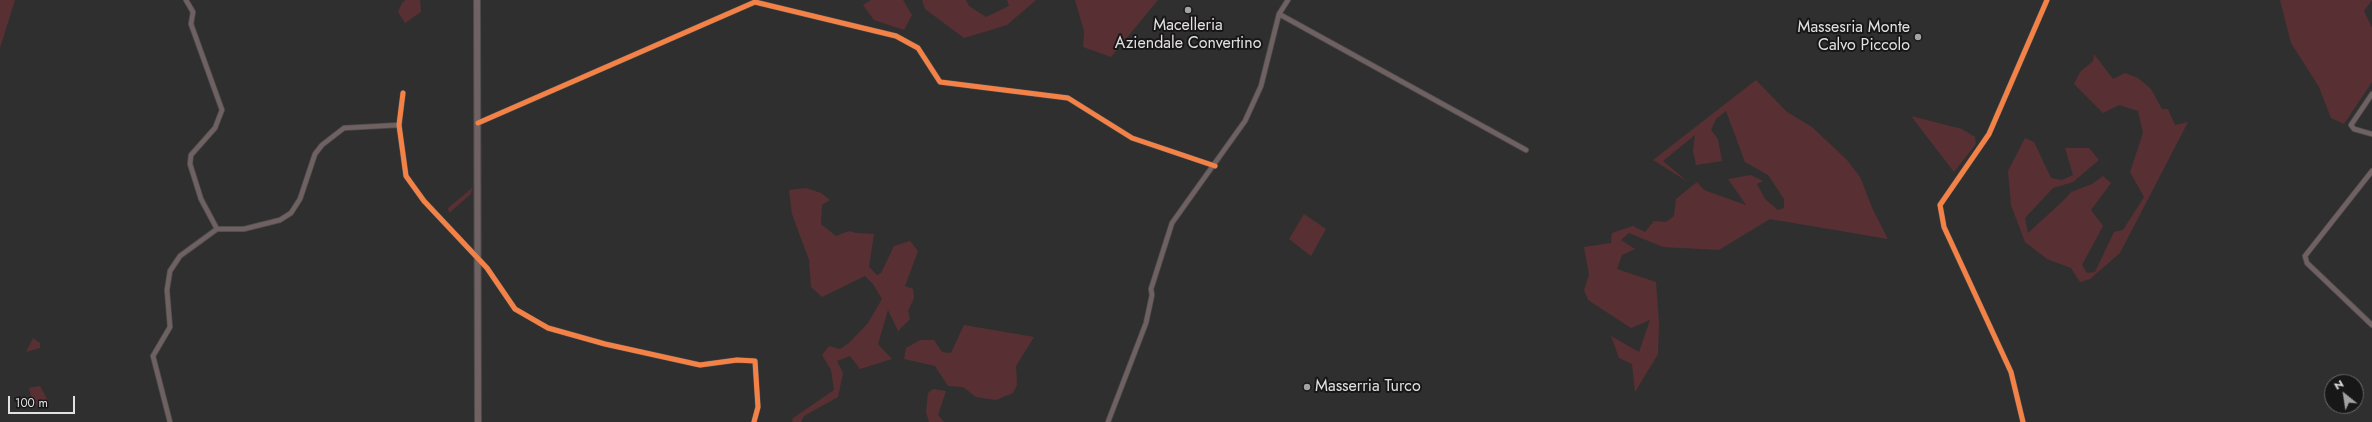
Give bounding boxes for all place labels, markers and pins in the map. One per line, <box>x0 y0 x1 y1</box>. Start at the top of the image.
marker: Macelleria Aziendale Convertino <box>1183 5 1193 15</box>
place label: Macelleria Aziendale Convertino <box>1115 16 1261 54</box>
place label: Massesria Monte Calvo Piccolo <box>1797 18 1910 56</box>
marker: Massesria Monte Calvo Piccolo <box>1913 32 1923 42</box>
place label: Masserria Turco <box>1315 377 1421 397</box>
marker: Masserria Turco <box>1302 382 1312 392</box>

